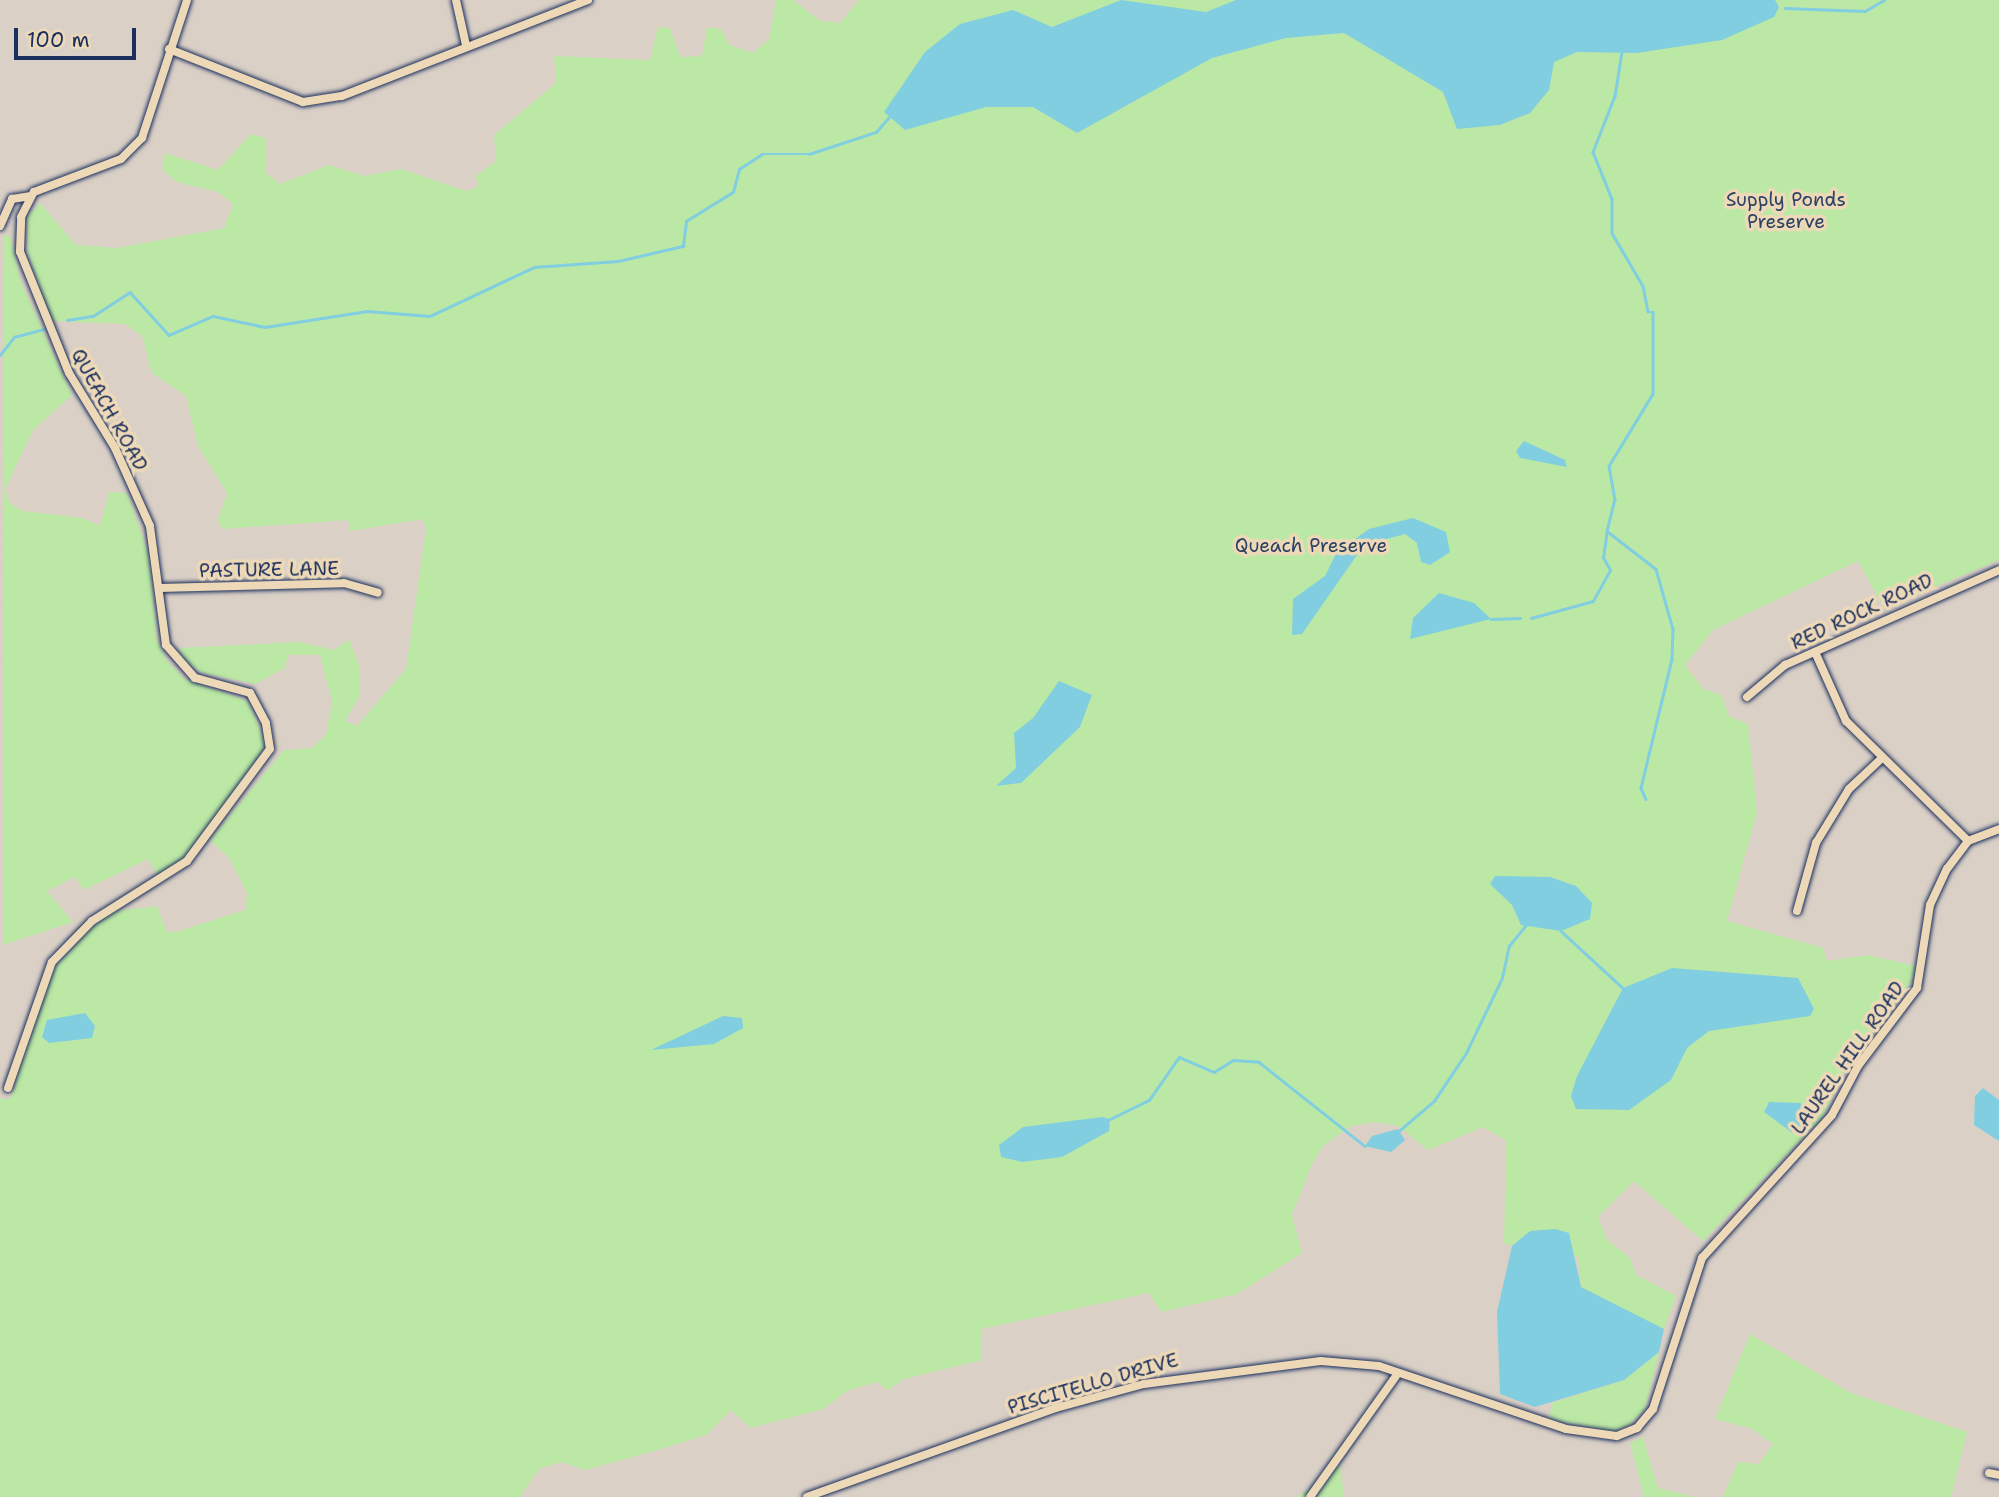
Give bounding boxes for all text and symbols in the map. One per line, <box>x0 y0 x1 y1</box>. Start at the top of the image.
scale bar <box>18 14 140 58</box>
text: 100 m <box>27 26 90 54</box>
park label: Supply Ponds Preserve <box>1726 189 1846 233</box>
street label: QUEACH ROAD <box>66 345 152 475</box>
park label: Queach Preserve <box>1235 535 1387 557</box>
street label: PASTURE LANE <box>199 557 339 583</box>
street label: RED ROCK ROAD <box>1788 569 1936 655</box>
street label: LAUREL HILL ROAD <box>1787 977 1909 1139</box>
street label: PISCITELLO DRIVE <box>1005 1349 1181 1419</box>

